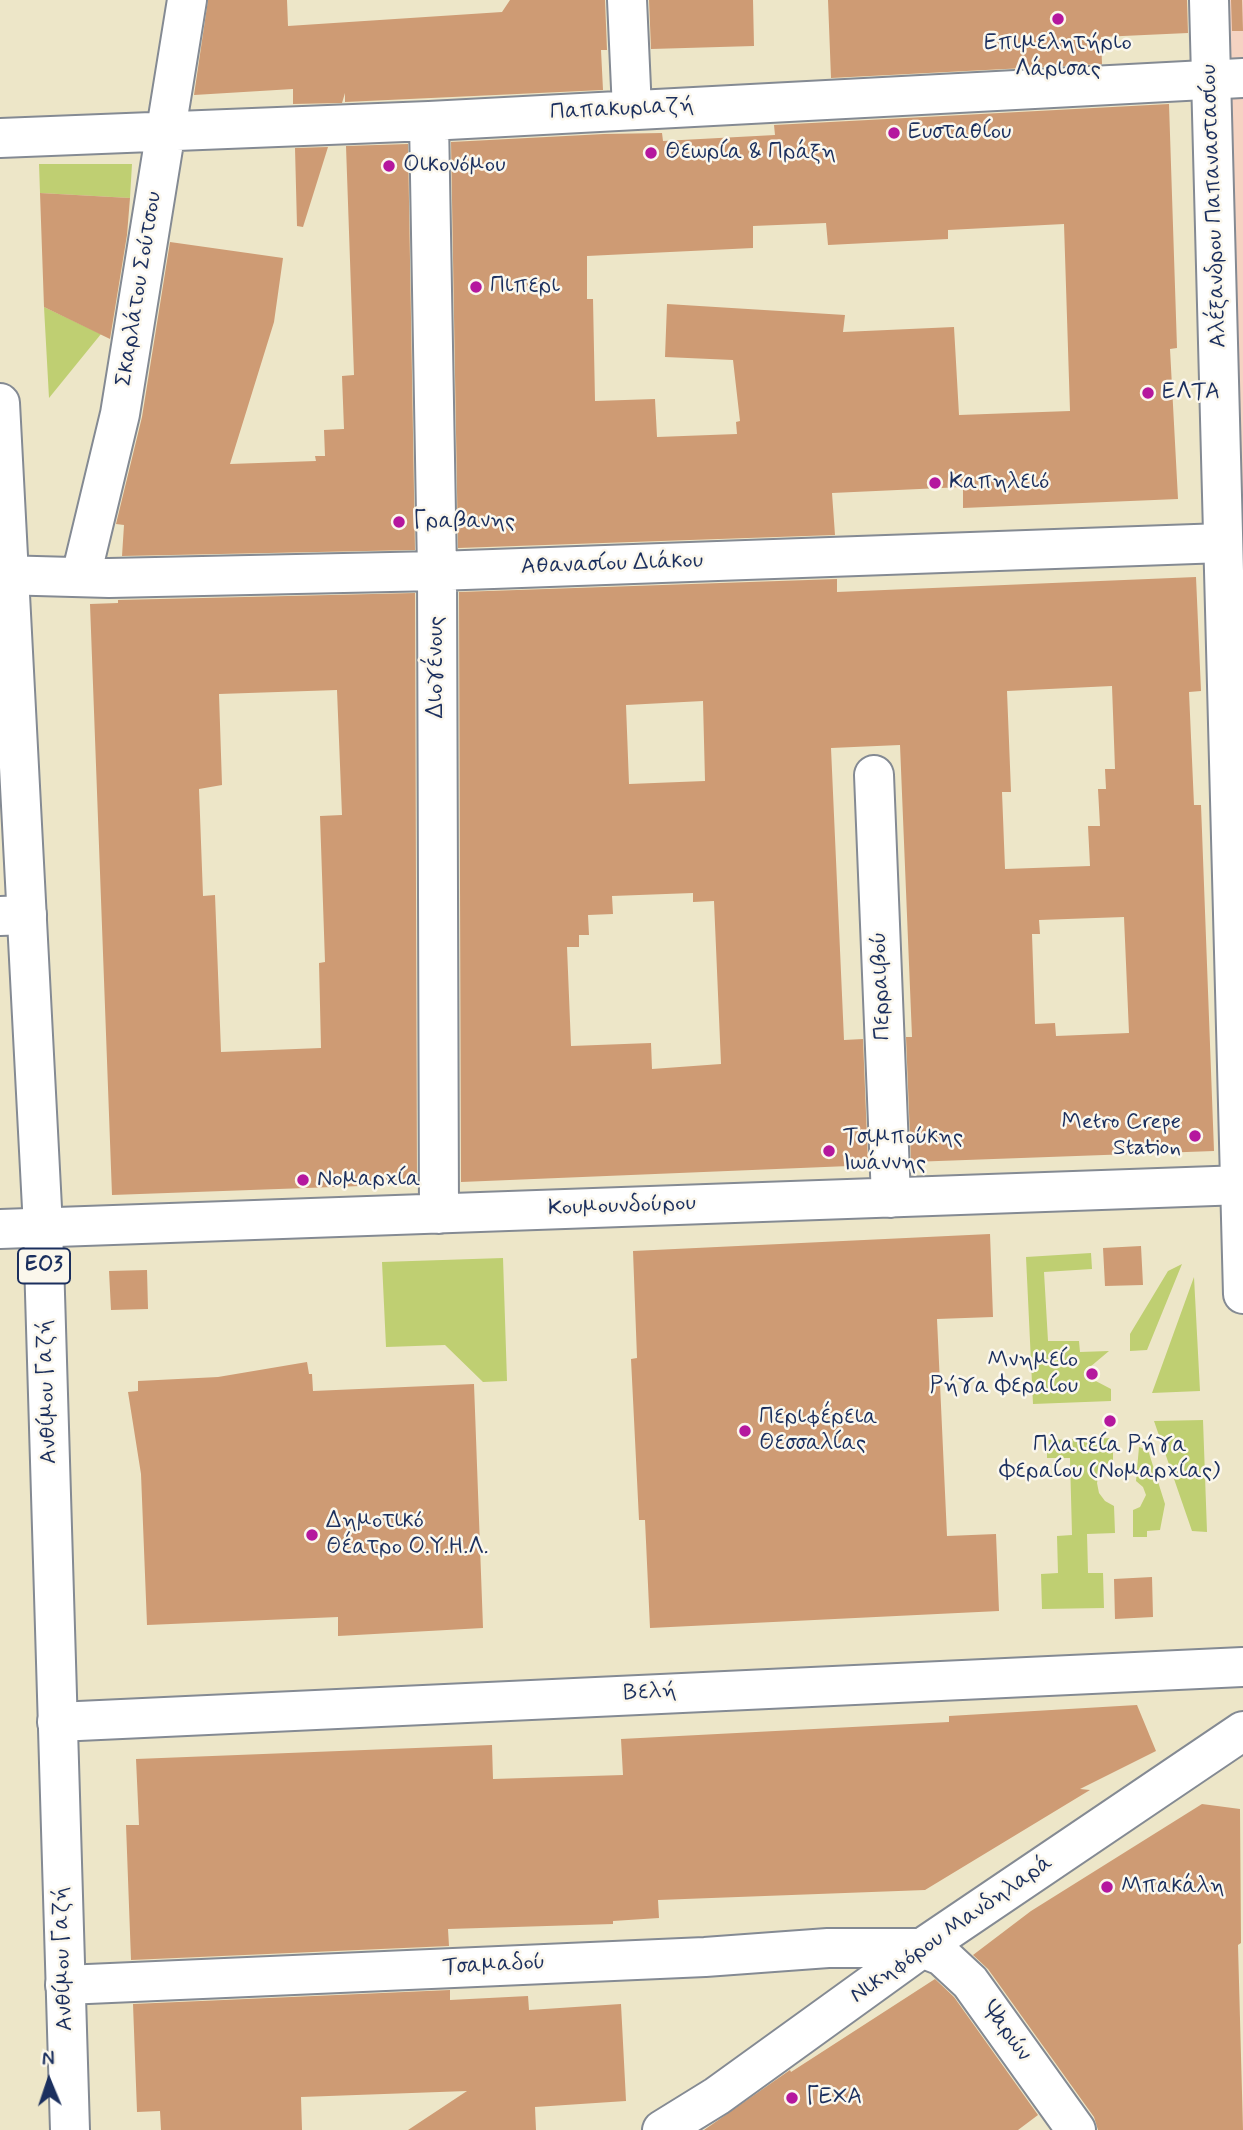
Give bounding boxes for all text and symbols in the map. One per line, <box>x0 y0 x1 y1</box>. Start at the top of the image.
marker: Επιμελητήριο Λάρισας <box>1050 11 1066 27</box>
place label: Επιμελητήριο Λάρισας <box>984 30 1132 84</box>
street label: Αλέξανδρου Παπαναστασίου <box>1196 64 1234 348</box>
street label: Παπακυριαζή <box>549 92 695 128</box>
place label: Ευσταθίου <box>908 119 1011 147</box>
marker: Ευσταθίου <box>886 125 902 141</box>
place label: Θεωρία & Πράξη <box>665 139 836 167</box>
marker: Θεωρία & Πράξη <box>643 145 659 161</box>
place label: Οικονόμου <box>403 152 506 180</box>
marker: Οικονόμου <box>381 158 397 174</box>
street label: Σκαρλάτου Σούτσου <box>111 190 169 388</box>
place label: Πιπερι <box>490 273 560 301</box>
marker: Πιπερι <box>468 279 484 295</box>
place label: ΕΛΤΑ <box>1162 379 1220 407</box>
marker: ΕΛΤΑ <box>1140 385 1156 401</box>
place label: Καπηλειό <box>949 469 1049 497</box>
marker: Καπηλειό <box>927 475 943 491</box>
place label: Γραβανης <box>413 508 515 536</box>
marker: Γραβανης <box>391 514 407 530</box>
street label: Αθανασίου Διάκου <box>520 548 704 582</box>
street label: Διογένους <box>423 616 451 718</box>
street label: Περραιβού <box>866 931 898 1041</box>
place label: Metro Crepe Station <box>1062 1109 1181 1163</box>
place label: Τσιμπούκης Ιωάννης <box>843 1124 963 1178</box>
marker: Metro Crepe Station <box>1187 1128 1203 1144</box>
marker: Τσιμπούκης Ιωάννης <box>821 1143 837 1159</box>
place label: Νομαρχία <box>317 1166 421 1194</box>
marker: Νομαρχία <box>295 1172 311 1188</box>
street label: Κουμουνδούρου <box>548 1191 696 1223</box>
road number: ΕΟ3 <box>18 1248 70 1284</box>
street label: Ανθίμου Γαζή <box>32 1319 64 1465</box>
place label: Μνημείο Ρήγα Φεραίου <box>930 1347 1078 1401</box>
marker: Μνημείο Ρήγα Φεραίου <box>1084 1366 1100 1382</box>
place label: Περιφέρεια Θεσσαλίας <box>759 1404 878 1458</box>
marker: Πλατεία Ρήγα Φεραίου (Νομαρχίας) <box>1102 1413 1118 1429</box>
marker: Περιφέρεια Θεσσαλίας <box>737 1423 753 1439</box>
place label: Πλατεία Ρήγα Φεραίου (Νομαρχίας) <box>1000 1432 1220 1486</box>
place label: Δημοτικό Θέατρο Ο.Υ.Η.Λ. <box>326 1508 489 1562</box>
marker: Δημοτικό Θέατρο Ο.Υ.Η.Λ. <box>304 1527 320 1543</box>
street label: Βελή <box>623 1678 677 1708</box>
street label: Νικηφόρου Μανδηλαρά <box>845 1850 1059 2010</box>
place label: Μπακάλη <box>1121 1873 1224 1901</box>
marker: Μπακάλη <box>1099 1879 1115 1895</box>
street label: Ανθίμου Γαζή <box>48 1886 80 2032</box>
street label: Τσαμαδού <box>442 1950 546 1982</box>
street label: Ψαρών <box>975 1997 1037 2067</box>
north arrow <box>14 2046 84 2116</box>
text: N <box>41 2047 55 2072</box>
place label: ΓΕΧΑ <box>806 2084 862 2112</box>
marker: ΓΕΧΑ <box>784 2090 800 2106</box>

